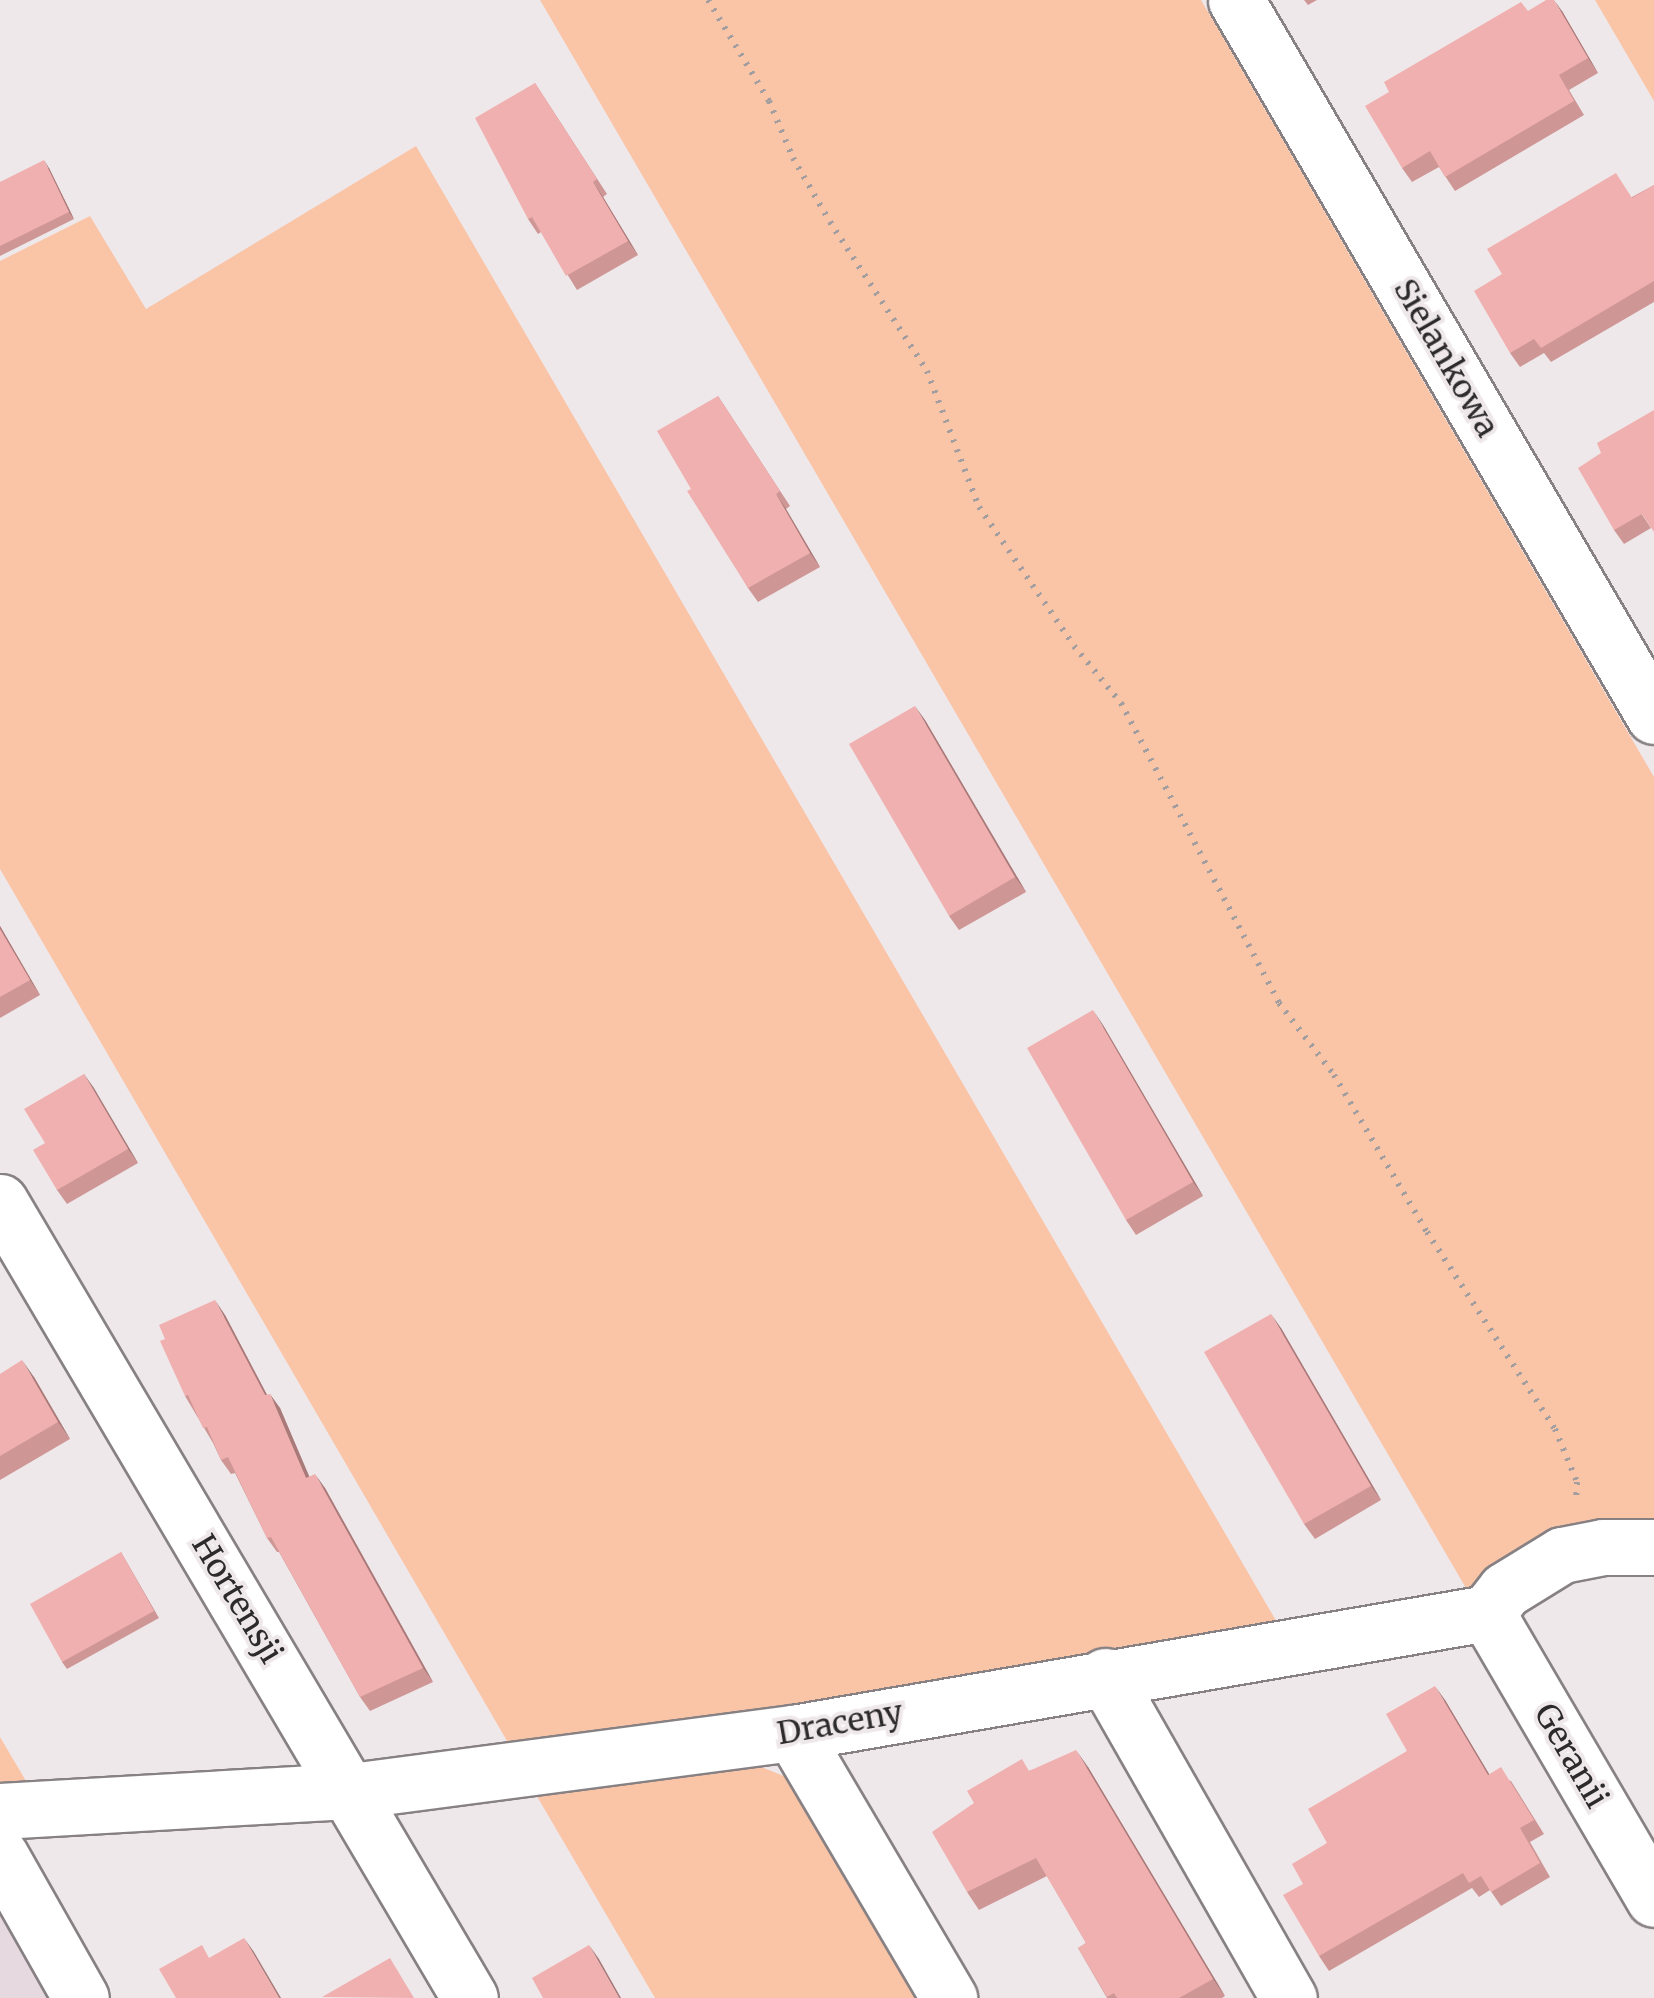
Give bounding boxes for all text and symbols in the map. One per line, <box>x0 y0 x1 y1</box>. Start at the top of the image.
street label: Sielankowa <box>1385 272 1507 444</box>
street label: Hortensji <box>184 1528 290 1670</box>
street label: Draceny <box>774 1693 906 1753</box>
street label: Geranii <box>1526 1697 1616 1815</box>

